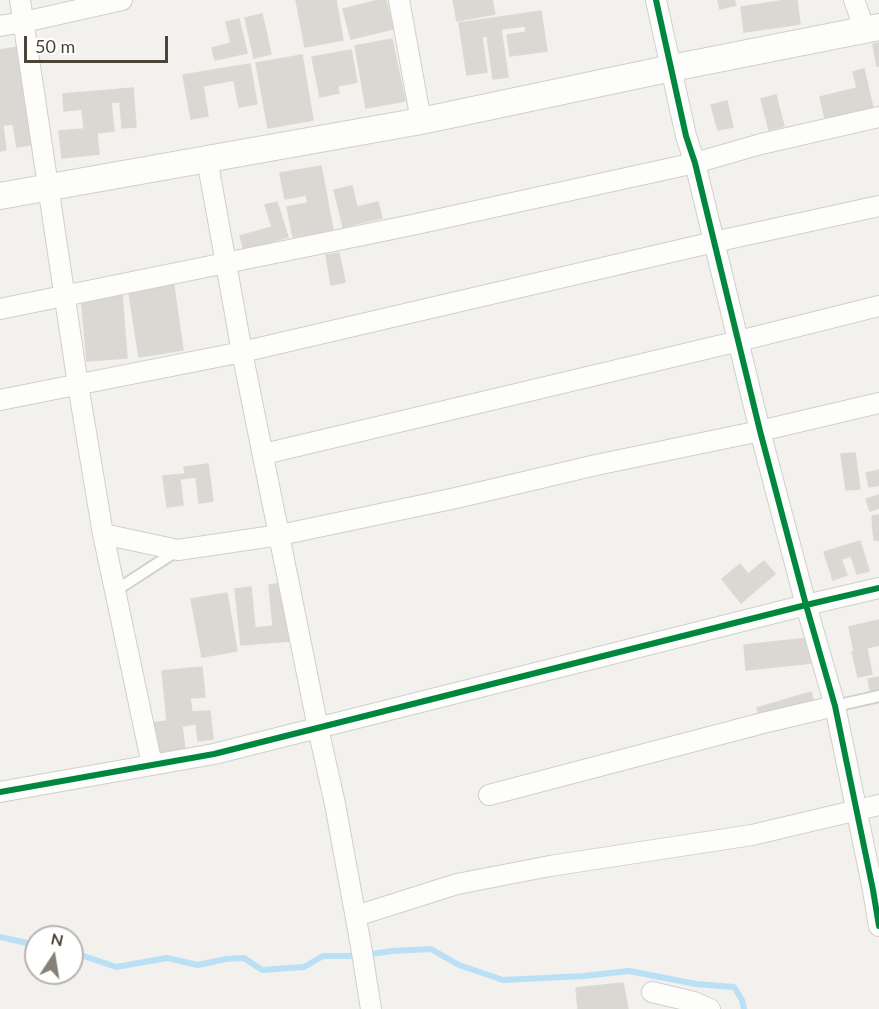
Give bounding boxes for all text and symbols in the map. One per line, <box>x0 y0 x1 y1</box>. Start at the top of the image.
scale bar <box>27 24 171 62</box>
text: 50 m <box>35 35 75 57</box>
north arrow <box>24 925 84 985</box>
text: N <box>49 928 65 949</box>

